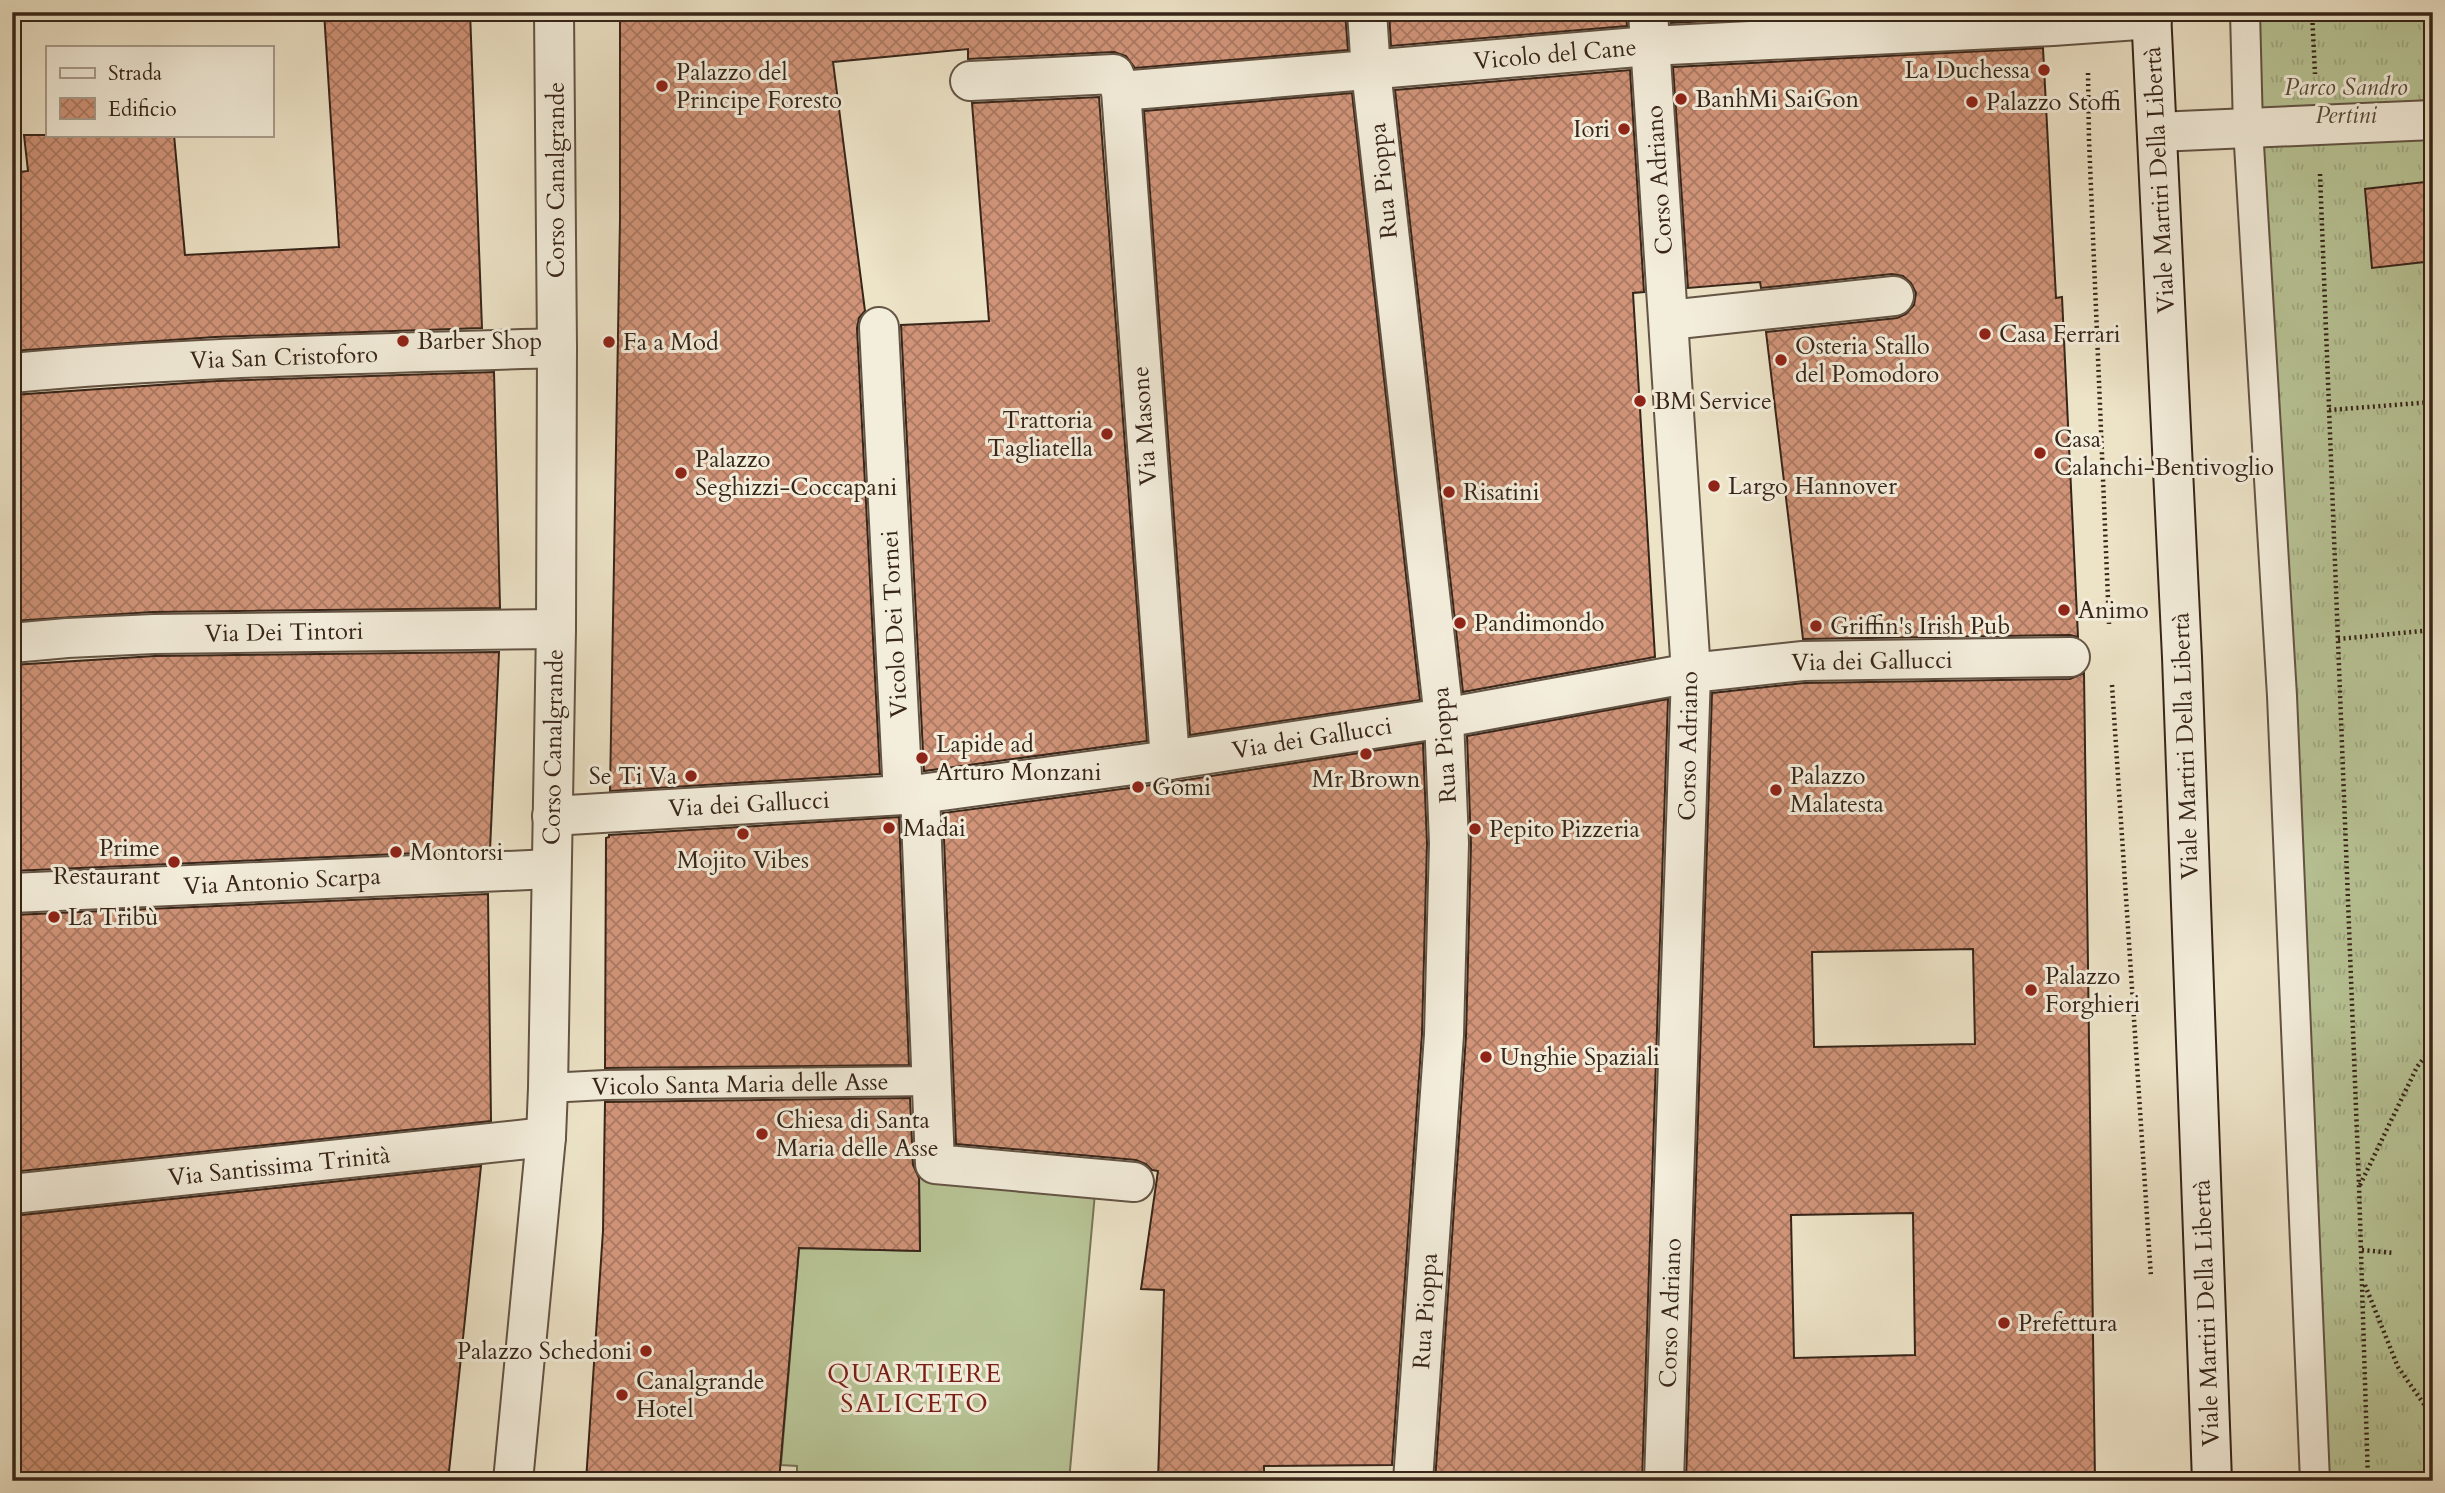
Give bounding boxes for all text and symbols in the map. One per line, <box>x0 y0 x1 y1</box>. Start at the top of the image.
street label: Vicolo del Cane <box>1472 31 1638 78</box>
street label: Viale Martiri Della Libertà <box>2136 45 2183 314</box>
legend <box>46 46 273 136</box>
place label: La Duchessa <box>1905 54 2031 87</box>
place label: Palazzo del Principe Foresto <box>676 56 842 117</box>
text: Strada <box>108 59 162 88</box>
marker: La Duchessa <box>2036 62 2052 78</box>
park label: Parco Sandro Pertini <box>2284 71 2408 132</box>
marker: Palazzo del Principe Foresto <box>654 78 670 94</box>
street label: Corso Canalgrande <box>540 82 573 278</box>
place label: BanhMi SaiGon <box>1695 83 1859 116</box>
place label: Palazzo Stoffi <box>1986 86 2121 119</box>
marker: BanhMi SaiGon <box>1673 91 1689 107</box>
marker: Palazzo Stoffi <box>1964 94 1980 110</box>
text: Edificio <box>108 95 177 124</box>
street label: Corso Adriano <box>1638 104 1681 256</box>
place label: Iori <box>1573 113 1610 146</box>
street label: Rua Pioppa <box>1361 121 1406 241</box>
marker: Iori <box>1616 121 1632 137</box>
place label: Casa Ferrari <box>1999 318 2121 351</box>
place label: Barber Shop <box>417 325 542 358</box>
place label: Fa a Mod <box>623 326 719 359</box>
marker: Casa Ferrari <box>1977 326 1993 342</box>
place label: Osteria Stallo del Pomodoro <box>1795 330 1939 391</box>
marker: Barber Shop <box>395 333 411 349</box>
marker: Fa a Mod <box>601 334 617 350</box>
street label: Via San Cristoforo <box>189 338 379 377</box>
marker: Osteria Stallo del Pomodoro <box>1773 352 1789 368</box>
street label: Via Masone <box>1124 365 1165 487</box>
place label: BM Service <box>1654 385 1772 418</box>
marker: BM Service <box>1632 393 1648 409</box>
place label: Trattoria Tagliatella <box>987 404 1094 465</box>
place label: Casa Calanchi-Bentivoglio <box>2054 423 2274 484</box>
marker: Trattoria Tagliatella <box>1099 426 1115 442</box>
place label: Palazzo Seghizzi-Coccapani <box>695 443 898 504</box>
marker: Casa Calanchi-Bentivoglio <box>2032 445 2048 461</box>
marker: Palazzo Seghizzi-Coccapani <box>673 465 689 481</box>
place label: Largo Hannover <box>1728 470 1897 503</box>
place label: Risatini <box>1463 476 1540 509</box>
marker: Largo Hannover <box>1706 478 1722 494</box>
marker: Risatini <box>1441 484 1457 500</box>
street label: Vicolo Dei Tornei <box>873 529 916 719</box>
place label: Animo <box>2078 594 2149 627</box>
marker: Animo <box>2056 602 2072 618</box>
place label: Pandimondo <box>1474 607 1604 640</box>
place label: Griffin's Irish Pub <box>1830 610 2010 643</box>
street label: Viale Martiri Della Libertà <box>2164 611 2207 880</box>
street label: Via Dei Tintori <box>204 615 364 650</box>
marker: Pandimondo <box>1452 615 1468 631</box>
marker: Griffin's Irish Pub <box>1808 618 1824 634</box>
street label: Via dei Gallucci <box>1791 644 1953 679</box>
street label: Corso Canalgrande <box>535 649 572 845</box>
street label: Corso Adriano <box>1671 671 1706 821</box>
street label: Rua Pioppa <box>1424 685 1465 804</box>
street label: Via dei Gallucci <box>1230 710 1395 767</box>
place label: Lapide ad Arturo Monzani <box>936 728 1102 789</box>
marker: Mr Brown <box>1358 746 1374 762</box>
marker: Lapide ad Arturo Monzani <box>914 750 930 766</box>
place label: Se Ti Va <box>589 760 678 793</box>
place label: Palazzo Malatesta <box>1790 760 1885 821</box>
place label: Mr Brown <box>1312 763 1421 796</box>
marker: Se Ti Va <box>683 768 699 784</box>
place label: Gomi <box>1152 771 1211 804</box>
marker: Gomi <box>1130 779 1146 795</box>
marker: Palazzo Malatesta <box>1768 782 1784 798</box>
street label: Via dei Gallucci <box>668 784 831 825</box>
place label: Madai <box>903 812 966 845</box>
place label: Pepito Pizzeria <box>1489 813 1640 846</box>
marker: Madai <box>881 820 897 836</box>
marker: Pepito Pizzeria <box>1467 821 1483 837</box>
marker: Mojito Vibes <box>735 826 751 842</box>
place label: Prime Restaurant <box>53 832 160 893</box>
place label: Montorsi <box>410 836 504 869</box>
marker: Montorsi <box>388 844 404 860</box>
place label: Mojito Vibes <box>677 844 809 877</box>
marker: Prime Restaurant <box>166 854 182 870</box>
street label: Via Antonio Scarpa <box>183 860 382 903</box>
place label: La Tribù <box>68 901 159 934</box>
marker: La Tribù <box>46 909 62 925</box>
place label: Palazzo Forghieri <box>2045 960 2140 1021</box>
marker: Palazzo Forghieri <box>2023 982 2039 998</box>
place label: Unghie Spaziali <box>1500 1041 1660 1074</box>
marker: Unghie Spaziali <box>1478 1049 1494 1065</box>
street label: Vicolo Santa Maria delle Asse <box>591 1065 889 1104</box>
place label: Chiesa di Santa Maria delle Asse <box>776 1104 939 1165</box>
marker: Chiesa di Santa Maria delle Asse <box>754 1126 770 1142</box>
street label: Via Santissima Trinità <box>166 1138 392 1195</box>
street label: Viale Martiri Della Libertà <box>2185 1178 2228 1447</box>
street label: Corso Adriano <box>1651 1238 1690 1388</box>
street label: Rua Pioppa <box>1405 1251 1446 1370</box>
place label: Prefettura <box>2018 1307 2118 1340</box>
marker: Prefettura <box>1996 1315 2012 1331</box>
place label: Palazzo Schedoni <box>457 1335 632 1368</box>
marker: Palazzo Schedoni <box>638 1343 654 1359</box>
district label: QUARTIERE SALICETO <box>827 1356 1003 1421</box>
place label: Canalgrande Hotel <box>636 1365 765 1426</box>
marker: Canalgrande Hotel <box>614 1387 630 1403</box>

